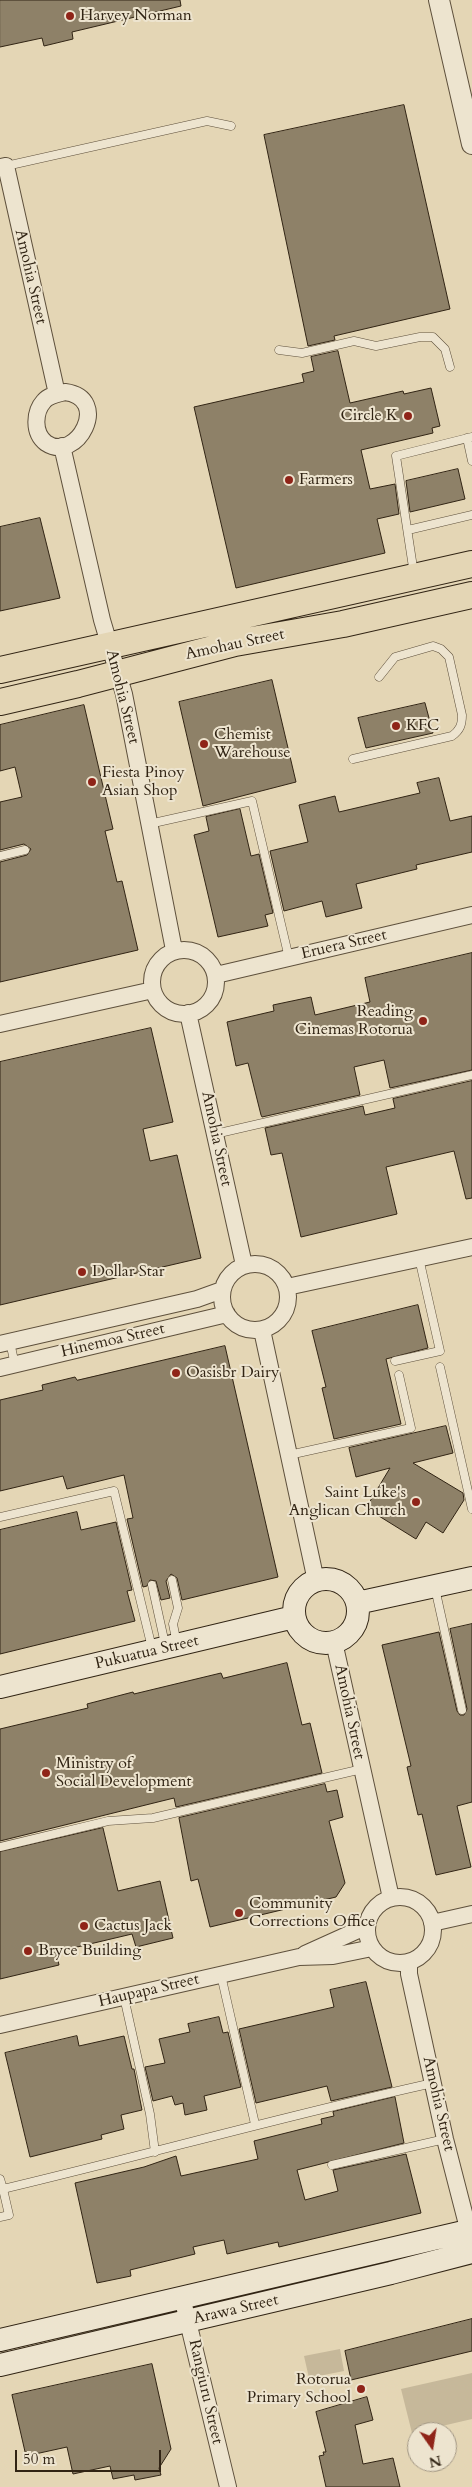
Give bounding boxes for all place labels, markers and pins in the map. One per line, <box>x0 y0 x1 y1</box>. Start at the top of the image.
place label: Harvey Norman <box>80 6 192 26</box>
marker: Harvey Norman <box>64 10 76 22</box>
place label: Circle K <box>341 406 398 426</box>
marker: Circle K <box>402 410 414 422</box>
place label: Farmers <box>299 470 353 490</box>
marker: Farmers <box>283 474 295 486</box>
place label: KFC <box>406 716 439 736</box>
marker: KFC <box>390 720 402 732</box>
place label: Chemist Warehouse <box>214 725 291 763</box>
marker: Chemist Warehouse <box>198 738 210 750</box>
place label: Fiesta Pinoy Asian Shop <box>102 763 185 801</box>
marker: Fiesta Pinoy Asian Shop <box>86 776 98 788</box>
place label: Reading Cinemas Rotorua <box>295 1002 413 1040</box>
marker: Reading Cinemas Rotorua <box>417 1015 429 1027</box>
place label: Dollar Star <box>92 1262 165 1282</box>
marker: Dollar Star <box>76 1266 88 1278</box>
place label: Oasisbr Dairy <box>186 1363 279 1383</box>
marker: Oasisbr Dairy <box>170 1367 182 1379</box>
place label: Saint Luke's Anglican Church <box>289 1483 406 1521</box>
marker: Saint Luke's Anglican Church <box>410 1496 422 1508</box>
place label: Ministry of Social Development <box>56 1754 192 1792</box>
marker: Ministry of Social Development <box>40 1767 52 1779</box>
place label: Community Corrections Office <box>249 1894 375 1932</box>
marker: Community Corrections Office <box>233 1907 245 1919</box>
place label: Cactus Jack <box>94 1916 172 1936</box>
marker: Cactus Jack <box>78 1920 90 1932</box>
place label: Bryce Building <box>38 1941 141 1961</box>
marker: Bryce Building <box>22 1945 34 1957</box>
place label: Rotorua Primary School <box>247 2370 351 2408</box>
marker: Rotorua Primary School <box>355 2383 367 2395</box>

